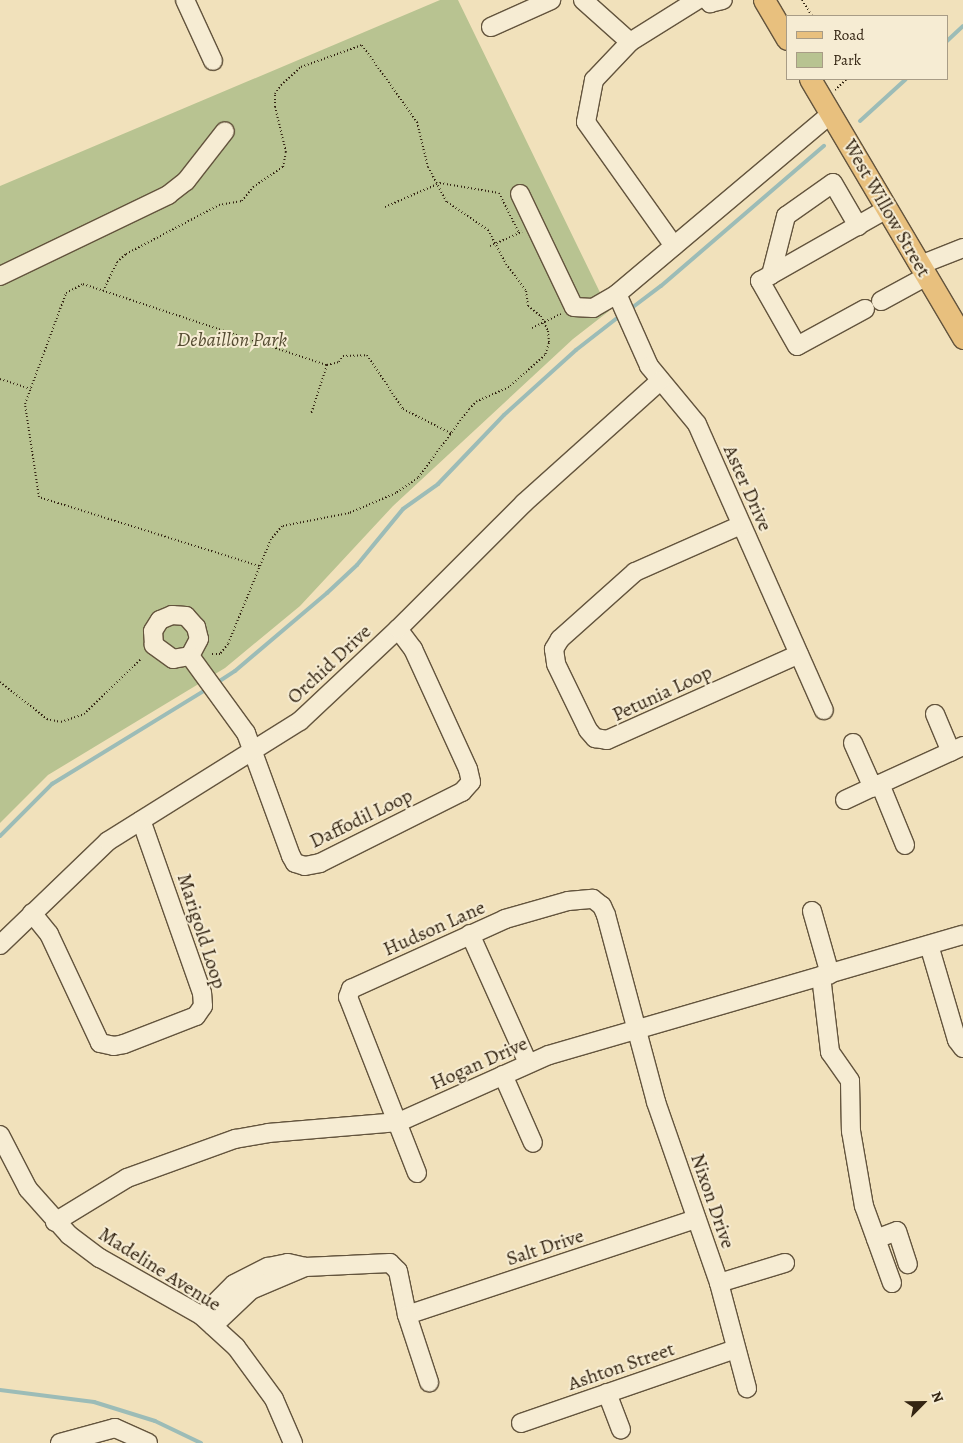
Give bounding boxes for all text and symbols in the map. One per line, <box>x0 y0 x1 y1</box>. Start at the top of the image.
legend <box>786 15 948 80</box>
text: Road <box>833 25 864 45</box>
text: Park <box>833 50 861 70</box>
street label: West Willow Street <box>838 135 936 281</box>
park label: Debaillon Park <box>177 327 287 351</box>
street label: Aster Drive <box>718 441 778 535</box>
street label: Orchid Drive <box>282 619 376 709</box>
street label: Petunia Loop <box>608 660 716 726</box>
street label: Daffodil Loop <box>306 783 416 853</box>
street label: Marigold Loop <box>172 870 232 992</box>
street label: Hudson Lane <box>379 895 489 961</box>
street label: Hogan Drive <box>427 1031 531 1095</box>
street label: Nixon Drive <box>686 1150 740 1252</box>
street label: Madeline Avenue <box>94 1222 226 1316</box>
street label: Salt Drive <box>503 1223 587 1271</box>
street label: Ashton Street <box>565 1337 677 1395</box>
north arrow <box>898 1378 948 1428</box>
text: N <box>927 1389 948 1405</box>

